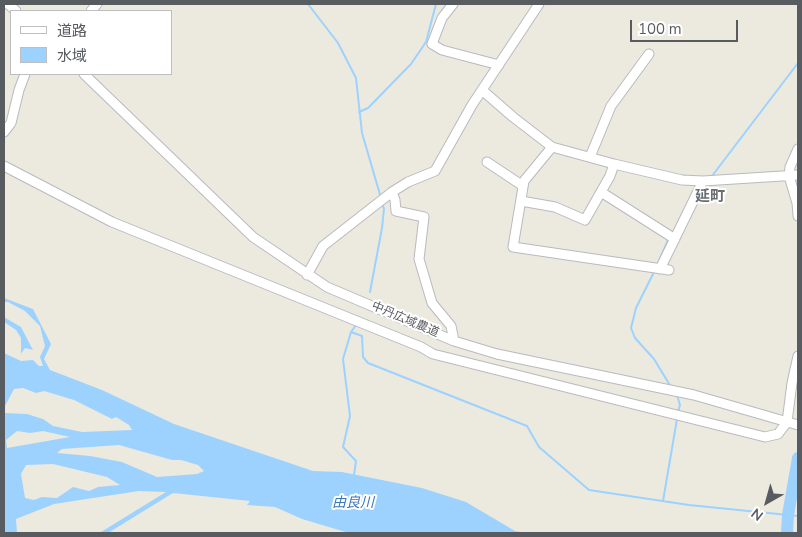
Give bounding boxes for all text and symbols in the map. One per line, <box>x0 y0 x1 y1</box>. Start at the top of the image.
legend <box>10 10 172 75</box>
scale bar <box>632 10 740 42</box>
text: 100 m <box>638 19 682 39</box>
text: 道路 <box>57 21 87 41</box>
text: 水域 <box>57 46 87 66</box>
district label: 延町 <box>695 188 725 206</box>
street label: 中丹広域農道 <box>369 299 441 341</box>
north arrow <box>742 477 792 527</box>
water label: 由良川 <box>332 496 374 512</box>
text: N <box>747 504 767 525</box>

